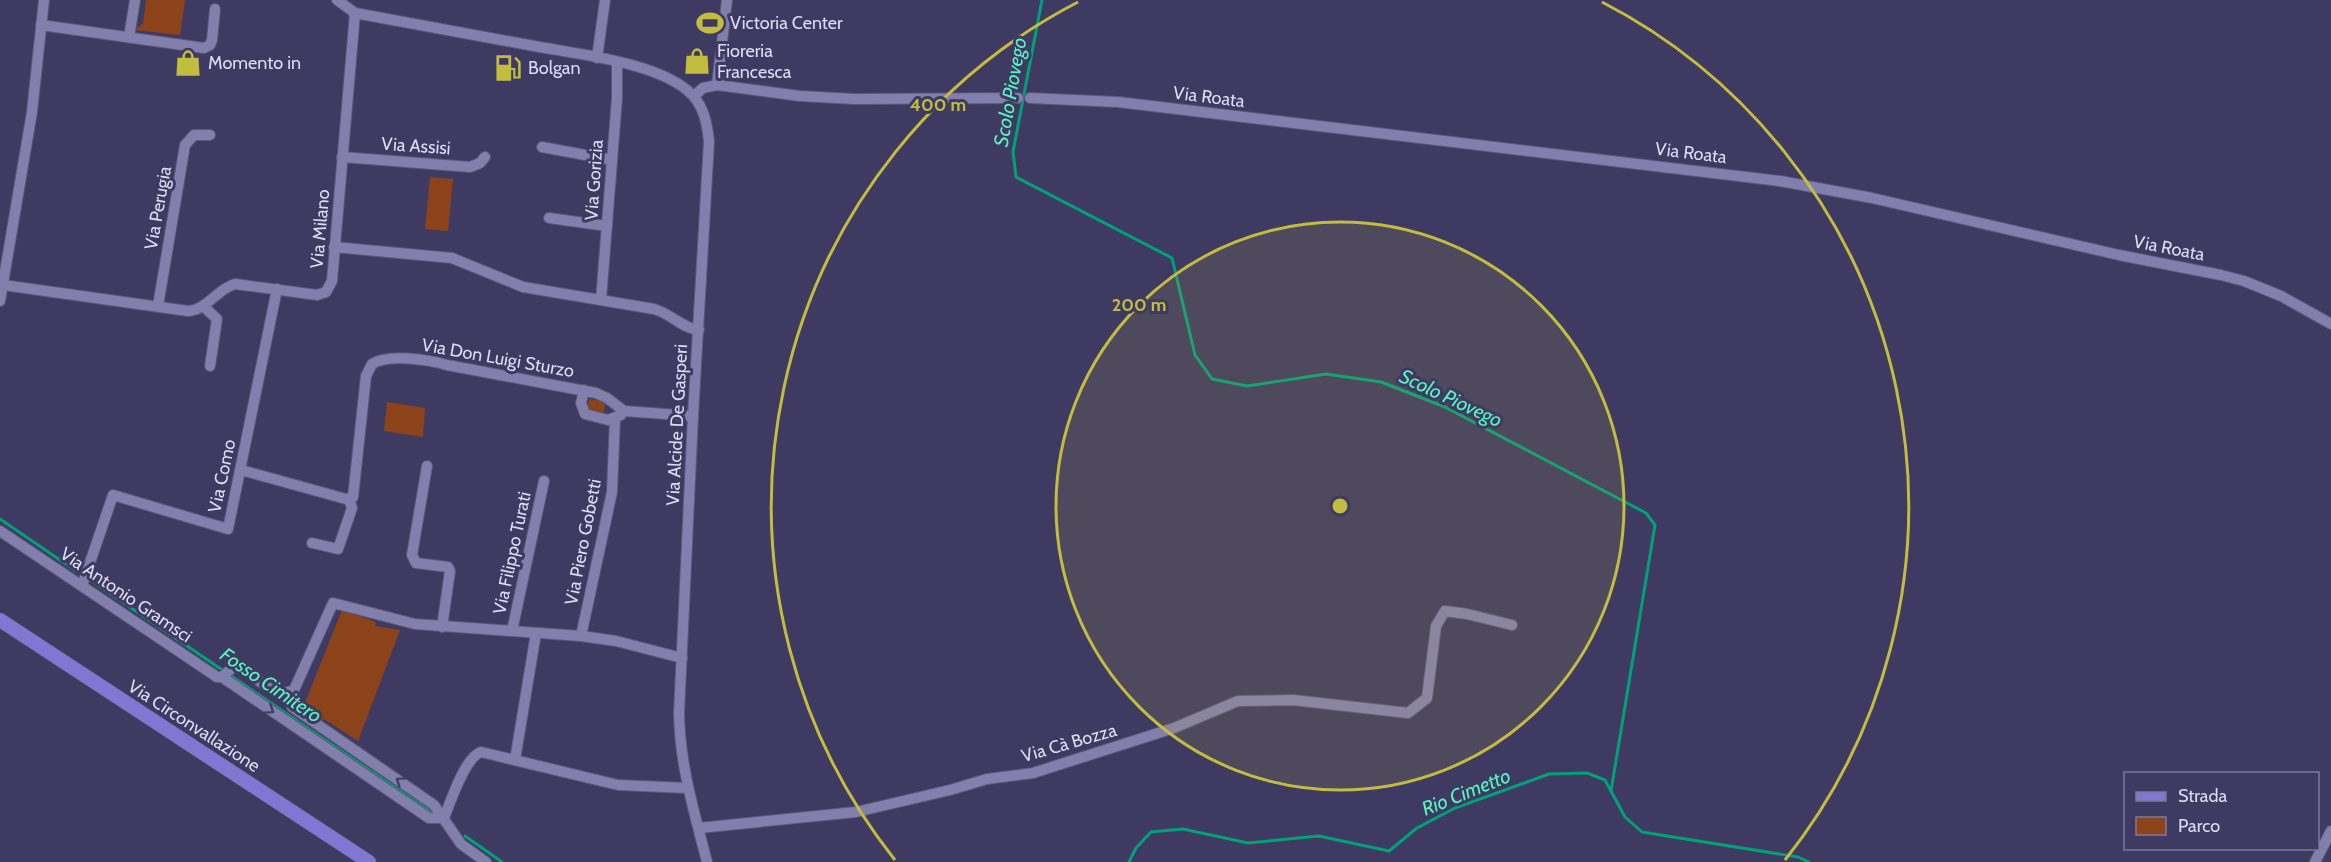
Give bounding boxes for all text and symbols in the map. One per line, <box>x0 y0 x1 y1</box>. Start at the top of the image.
sports icon: Victoria Center <box>695 8 725 38</box>
place label: Victoria Center <box>730 12 843 34</box>
water label: Scolo Piovego <box>989 35 1031 149</box>
place label: Fioreria Francesca <box>717 40 792 83</box>
shop icon: Fioreria Francesca <box>682 46 712 76</box>
shop icon: Momento in <box>173 48 203 78</box>
place label: Momento in <box>208 52 301 74</box>
fuel station icon: Bolgan <box>493 53 523 83</box>
place label: Bolgan <box>528 57 581 79</box>
street label: Via Roata <box>1172 82 1246 112</box>
text: 400 m <box>910 94 966 116</box>
street label: Via Assisi <box>381 133 451 159</box>
street label: Via Roata <box>1654 138 1728 168</box>
street label: Via Gorizia <box>580 139 608 221</box>
street label: Via Perugia <box>140 164 176 251</box>
street label: Via Milano <box>306 188 334 270</box>
street label: Via Roata <box>2132 230 2207 266</box>
text: 200 m <box>1112 294 1166 316</box>
street label: Via Don Luigi Sturzo <box>420 334 576 382</box>
street label: Via Alcide De Gasperi <box>662 344 692 506</box>
water label: Scolo Piovego <box>1396 364 1506 432</box>
street label: Via Como <box>203 437 241 515</box>
street label: Via Piero Gobetti <box>560 477 606 607</box>
street label: Via Filippo Turati <box>488 490 536 616</box>
centre of rings <box>1330 496 1350 516</box>
street label: Via Antonio Gramsci <box>56 543 196 647</box>
water label: Fosso Cimitero <box>216 642 326 728</box>
street label: Via Circonvallazione <box>124 675 264 777</box>
one-way arrow <box>264 703 275 714</box>
street label: Via Cà Bozza <box>1019 719 1120 767</box>
water label: Rio Cimetto <box>1418 763 1514 821</box>
legend <box>2124 772 2319 850</box>
one-way arrow <box>396 777 407 788</box>
text: Strada <box>2178 785 2228 807</box>
text: Parco <box>2178 815 2220 837</box>

